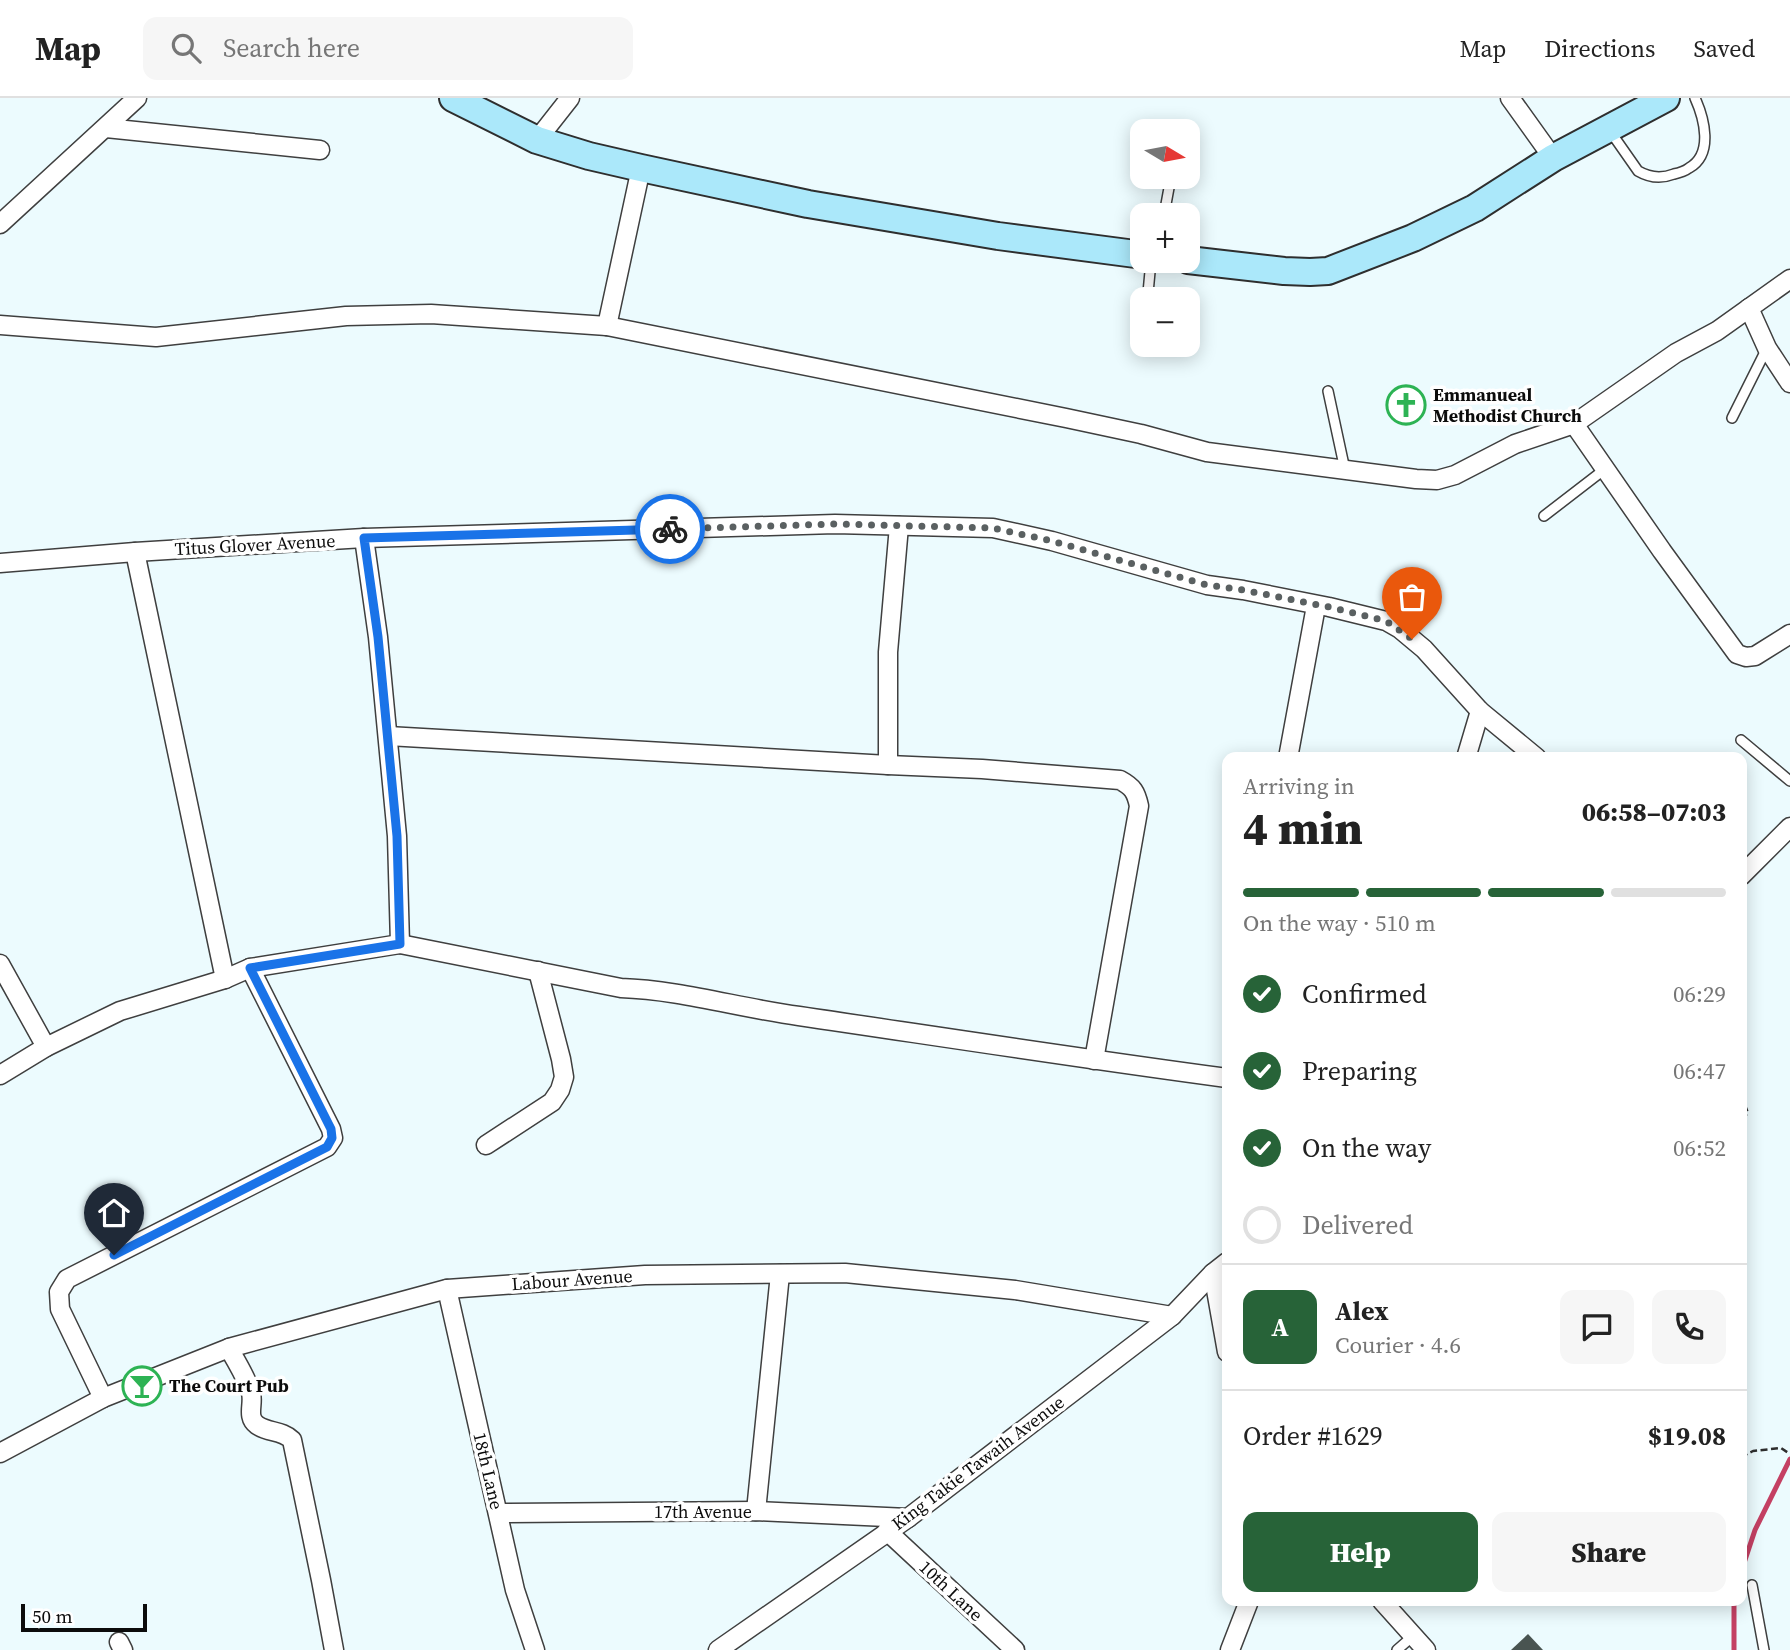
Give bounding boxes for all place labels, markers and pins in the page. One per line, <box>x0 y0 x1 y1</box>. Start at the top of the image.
place label: Emmanueal Methodist Church <box>1433 382 1582 428</box>
church icon: Emmanueal Methodist Church <box>1385 384 1427 426</box>
pin <box>1382 567 1442 639</box>
pin <box>84 1183 144 1255</box>
bar icon: The Court Pub <box>121 1365 163 1407</box>
place label: The Court Pub <box>169 1373 289 1398</box>

